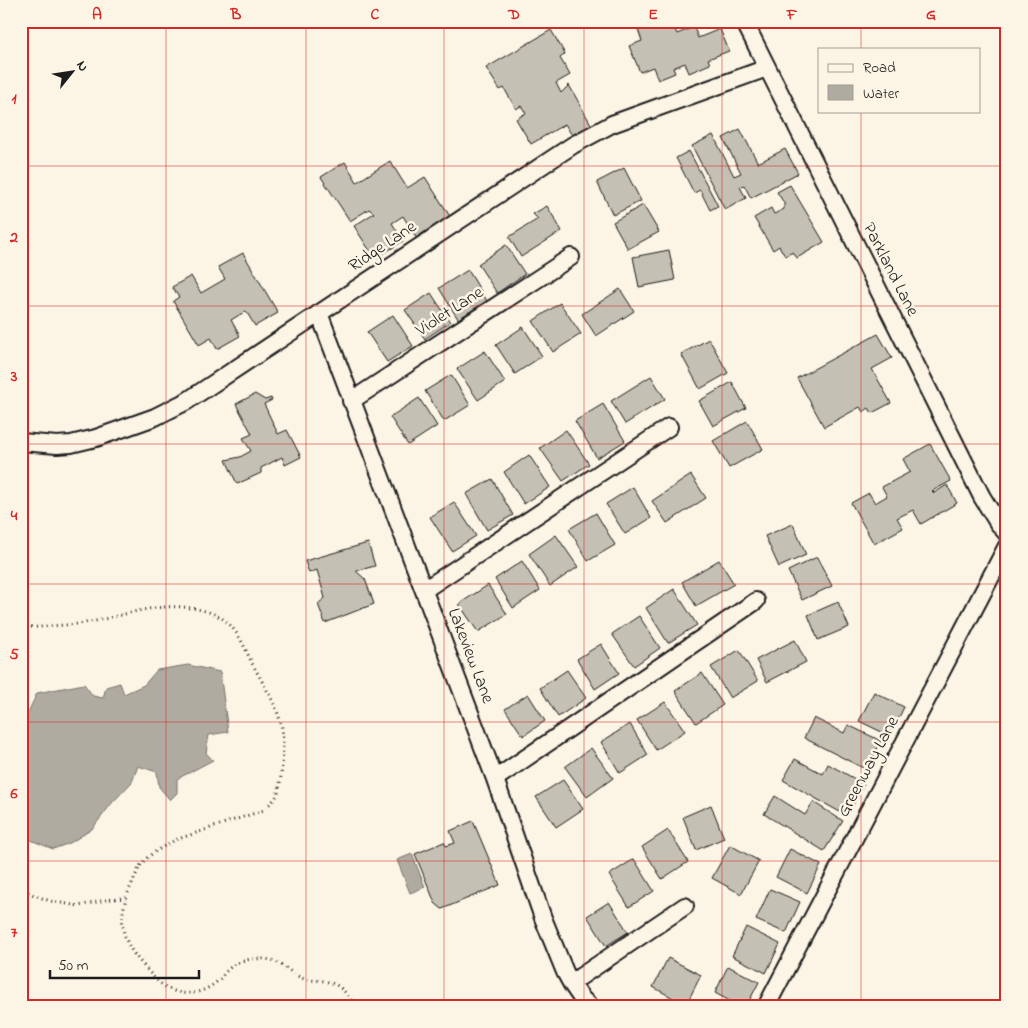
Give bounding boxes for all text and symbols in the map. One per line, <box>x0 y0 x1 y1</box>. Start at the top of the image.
text: A <box>92 3 102 27</box>
text: B <box>230 3 242 27</box>
text: C <box>371 3 380 27</box>
text: D <box>507 3 520 27</box>
text: E <box>648 3 658 27</box>
text: F <box>786 3 798 27</box>
text: G <box>926 3 936 27</box>
north arrow <box>48 48 98 98</box>
legend <box>818 48 980 112</box>
text: N <box>71 57 93 76</box>
text: Road <box>863 57 896 79</box>
text: Water <box>863 83 899 105</box>
text: 1 <box>11 87 17 111</box>
street label: Ridge Lane <box>344 214 424 280</box>
street label: Parkland Lane <box>855 219 925 322</box>
text: 2 <box>9 226 18 250</box>
street label: Violet Lane <box>410 280 490 344</box>
text: 3 <box>10 365 18 389</box>
text: 4 <box>10 504 18 528</box>
street label: Lakeview Lane <box>440 605 500 708</box>
text: 5 <box>9 643 19 667</box>
street label: Greenway Lane <box>831 711 907 822</box>
text: 6 <box>9 782 18 806</box>
text: 7 <box>11 921 18 945</box>
scale bar <box>50 948 199 980</box>
text: 50 m <box>58 955 89 977</box>

